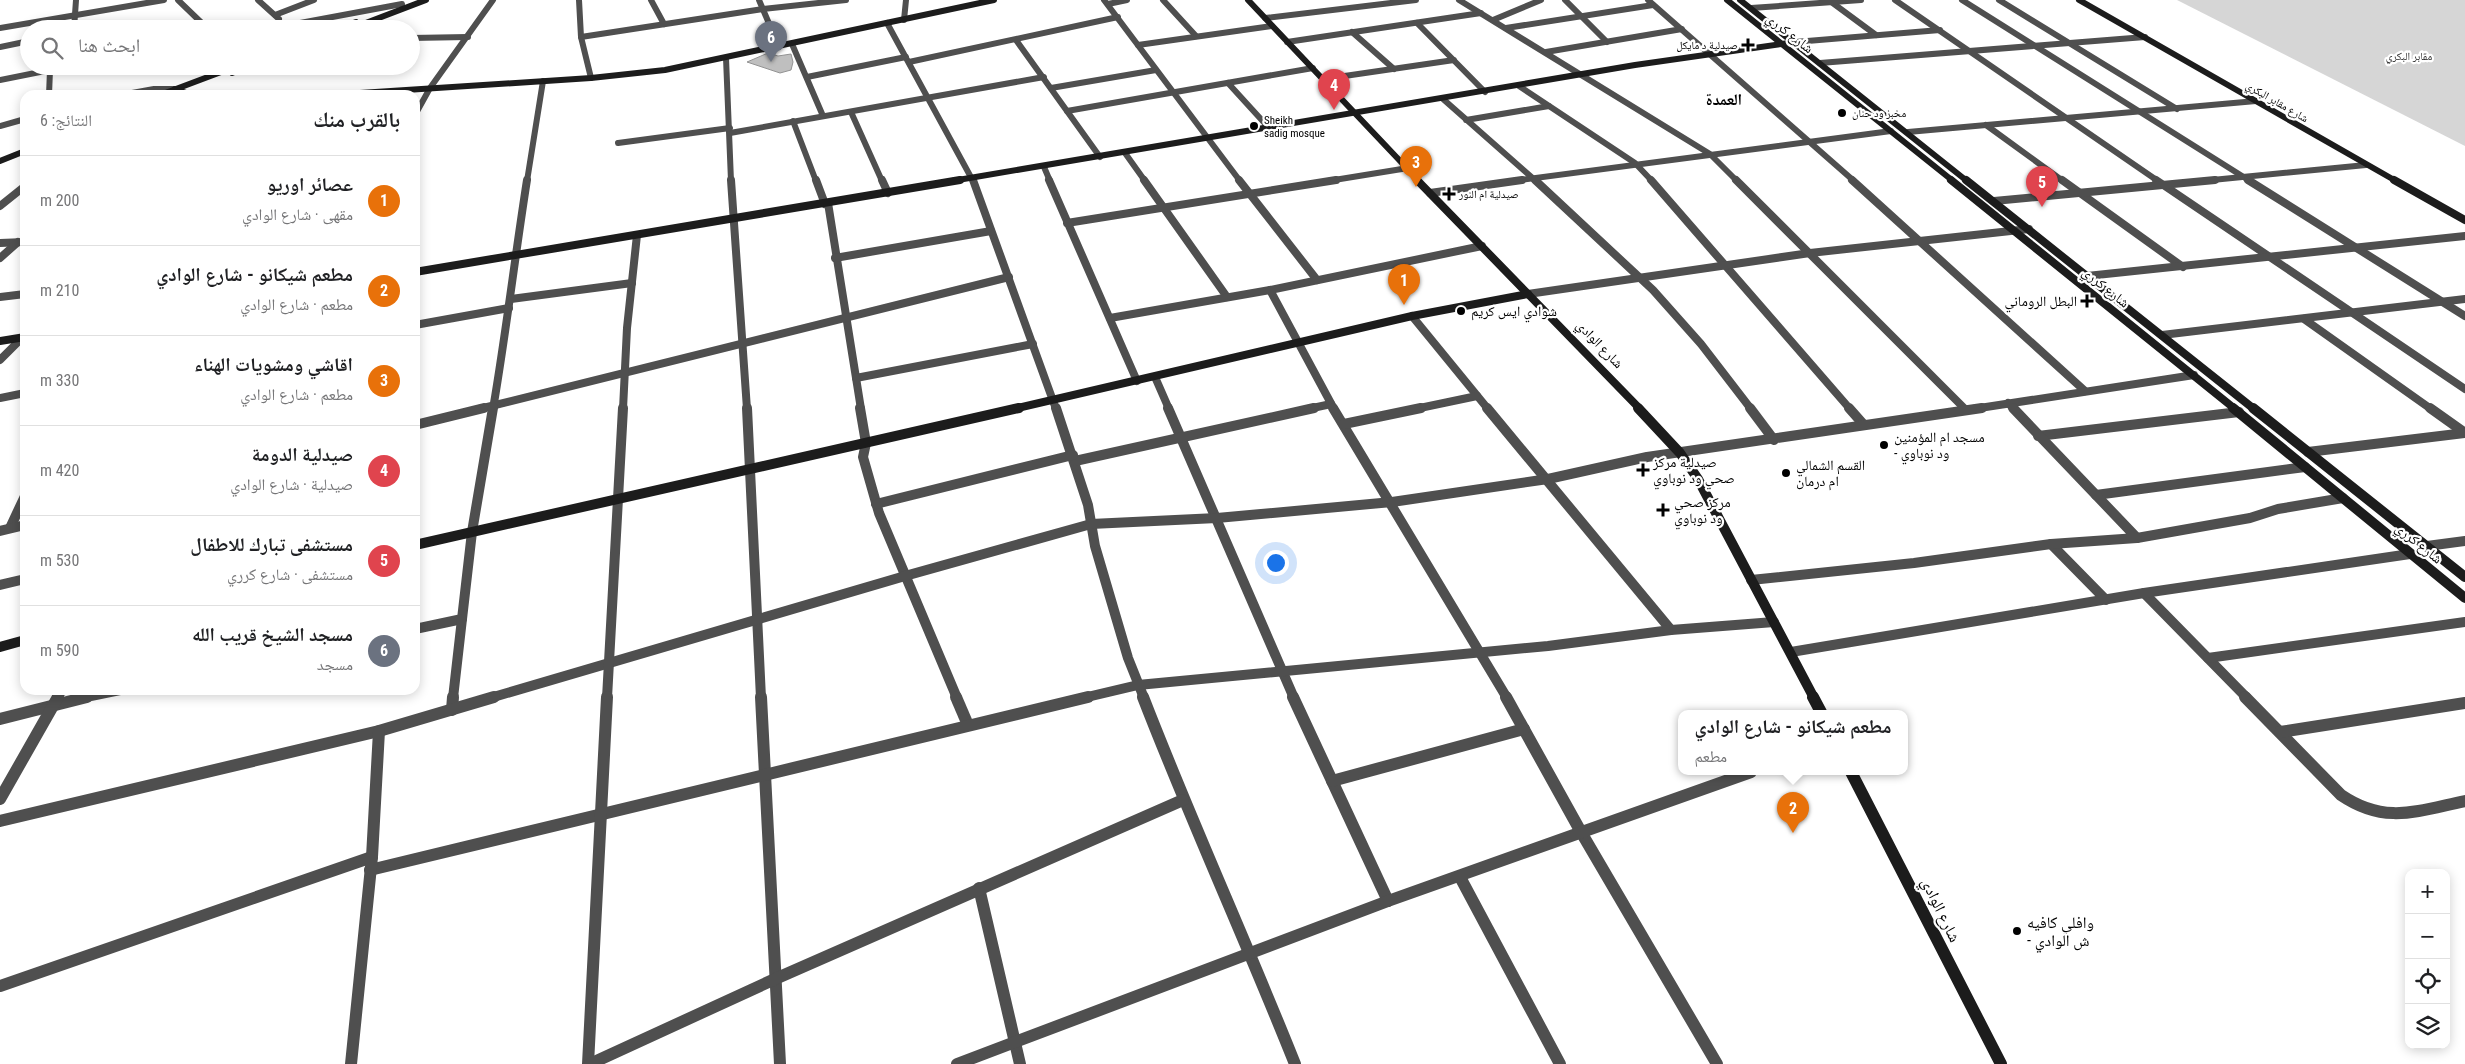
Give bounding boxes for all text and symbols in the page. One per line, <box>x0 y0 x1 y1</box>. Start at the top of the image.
street label: شارع كرري <box>1761 10 1817 59</box>
search box <box>20 20 420 75</box>
pin: 6 <box>755 21 787 62</box>
icon: search <box>38 34 66 62</box>
text: ابحث هنا <box>78 34 140 57</box>
place label: صيدلية د مايكل <box>1676 39 1738 52</box>
marker: صيدلية د مايكل <box>1742 39 1754 51</box>
park label: مقابر البكري <box>2386 50 2432 64</box>
pin: 4 <box>1318 69 1350 110</box>
street label: شارع مقابر البكري <box>2243 79 2311 127</box>
district label: العمدة <box>1706 90 1742 109</box>
marker: مخبز ود حنان <box>1836 107 1848 119</box>
place label: مخبز ود حنان <box>1852 107 1906 120</box>
text: بالقرب منك <box>313 108 400 132</box>
text: النتائج: 6 <box>40 111 92 130</box>
place label: Sheikh sadig mosque <box>1264 114 1325 140</box>
marker: Sheikh sadig mosque <box>1248 120 1260 132</box>
pin: 3 <box>1400 146 1432 187</box>
pin: 5 <box>2026 166 2058 207</box>
text: عصائر اوريو <box>267 173 353 196</box>
marker: صيدلية ام النور <box>1443 188 1455 200</box>
place label: صيدلية ام النور <box>1458 188 1519 201</box>
text: 200 m <box>40 191 79 210</box>
text: 1 <box>380 191 388 210</box>
text: مقهى · شارع الوادي <box>242 205 353 224</box>
text: مطعم شيكانو - شارع الوادي <box>156 263 353 286</box>
street label: شارع كرري <box>2077 263 2133 313</box>
pin: 1 <box>1388 264 1420 305</box>
text: 210 m <box>40 281 79 300</box>
text: 2 <box>380 281 388 300</box>
place label: البطل الروماني <box>2004 293 2077 313</box>
text: مطعم · شارع الوادي <box>240 295 353 314</box>
marker: البطل الروماني <box>2081 295 2093 307</box>
place label: شوادي ايس كريم <box>1471 303 1557 323</box>
marker: شوادي ايس كريم <box>1455 305 1467 317</box>
street label: شارع الوادي <box>1571 317 1627 374</box>
text: اقاشي ومشويات الهناء <box>194 353 353 376</box>
text: 330 m <box>40 371 79 390</box>
text: 3 <box>380 371 388 390</box>
text: مطعم · شارع الوادي <box>240 385 353 404</box>
place label: مسجد ام المؤمنين - ود نوباوي <box>1894 429 1985 465</box>
marker: مسجد ام المؤمنين - ود نوباوي <box>1878 439 1890 451</box>
text: صيدلية الدومة <box>252 443 353 466</box>
place label: صيدلية مركز صحي ود نوباوي <box>1652 454 1735 490</box>
place label: القسم الشمالي ام درمان <box>1796 457 1865 491</box>
text: 420 m <box>40 461 79 480</box>
text: 4 <box>380 461 388 480</box>
marker: صيدلية مركز صحي ود نوباوي <box>1637 464 1649 476</box>
marker: القسم الشمالي ام درمان <box>1780 467 1792 479</box>
text: صيدلية · شارع الوادي <box>230 475 353 494</box>
place label: مركز صحي ود نوباوي <box>1674 494 1731 530</box>
marker: مركز صحي ود نوباوي <box>1656 503 1670 517</box>
street label: شارع كرري <box>2390 519 2446 569</box>
text: مستشفى تبارك للاطفال <box>190 533 353 556</box>
your location <box>1263 550 1289 576</box>
text: 530 m <box>40 551 79 570</box>
text: 5 <box>380 551 388 570</box>
text: مستشفى · شارع كرري <box>227 565 353 584</box>
text: مسجد الشيخ قريب الله <box>192 623 353 646</box>
text: 590 m <box>40 641 79 660</box>
text: 6 <box>380 641 388 660</box>
text: مسجد <box>317 655 353 674</box>
popup <box>1678 710 1908 775</box>
text: مطعم شيكانو - شارع الوادي <box>1695 715 1891 738</box>
text: مطعم <box>1695 747 1727 766</box>
pin: 2 <box>1777 792 1809 833</box>
map controls <box>2405 869 2450 1049</box>
button: + <box>2405 869 2450 914</box>
street label: شارع الوادي <box>1915 875 1965 947</box>
place label: وافلي كافيه - ش الوادي <box>2027 913 2094 953</box>
button: − <box>2405 914 2450 959</box>
marker: وافلي كافيه - ش الوادي <box>2011 925 2023 937</box>
button: locate <box>2405 959 2450 1004</box>
button: layers <box>2405 1004 2450 1049</box>

